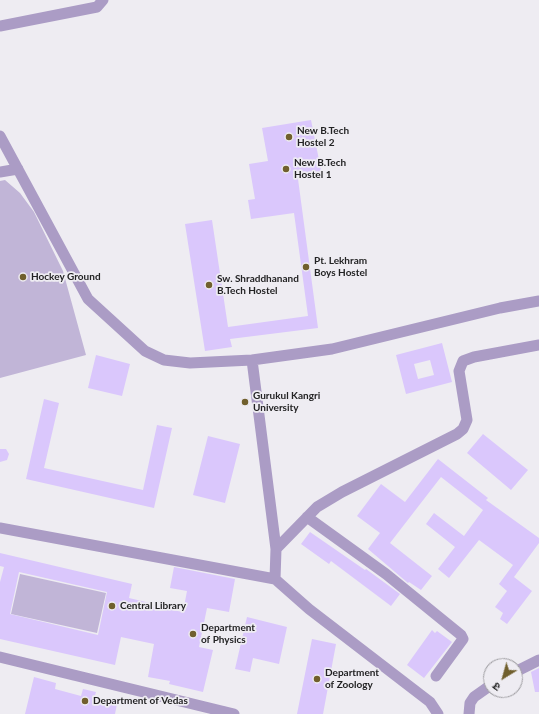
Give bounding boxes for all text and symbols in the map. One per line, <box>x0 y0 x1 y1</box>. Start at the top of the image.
place label: New B.Tech Hostel 2 <box>297 125 349 148</box>
marker: New B.Tech Hostel 2 <box>284 132 294 142</box>
place label: New B.Tech Hostel 1 <box>294 157 346 180</box>
marker: New B.Tech Hostel 1 <box>281 164 291 174</box>
place label: Pt. Lekhram Boys Hostel <box>314 255 367 278</box>
marker: Pt. Lekhram Boys Hostel <box>301 262 311 272</box>
place label: Hockey Ground <box>31 271 101 283</box>
marker: Hockey Ground <box>18 272 28 282</box>
place label: Sw. Shraddhanand B.Tech Hostel <box>217 273 299 296</box>
marker: Sw. Shraddhanand B.Tech Hostel <box>204 280 214 290</box>
place label: Gurukul Kangri University <box>253 390 320 414</box>
marker: Gurukul Kangri University <box>240 397 250 407</box>
place label: Central Library <box>120 600 186 612</box>
marker: Central Library <box>107 601 117 611</box>
place label: Department of Physics <box>201 622 255 646</box>
marker: Department of Physics <box>188 629 198 639</box>
north arrow <box>483 658 523 698</box>
place label: Department of Zoology <box>325 667 379 690</box>
marker: Department of Zoology <box>312 674 322 684</box>
text: उ <box>490 680 503 694</box>
place label: Department of Vedas <box>93 695 188 707</box>
marker: Department of Vedas <box>80 696 90 706</box>

